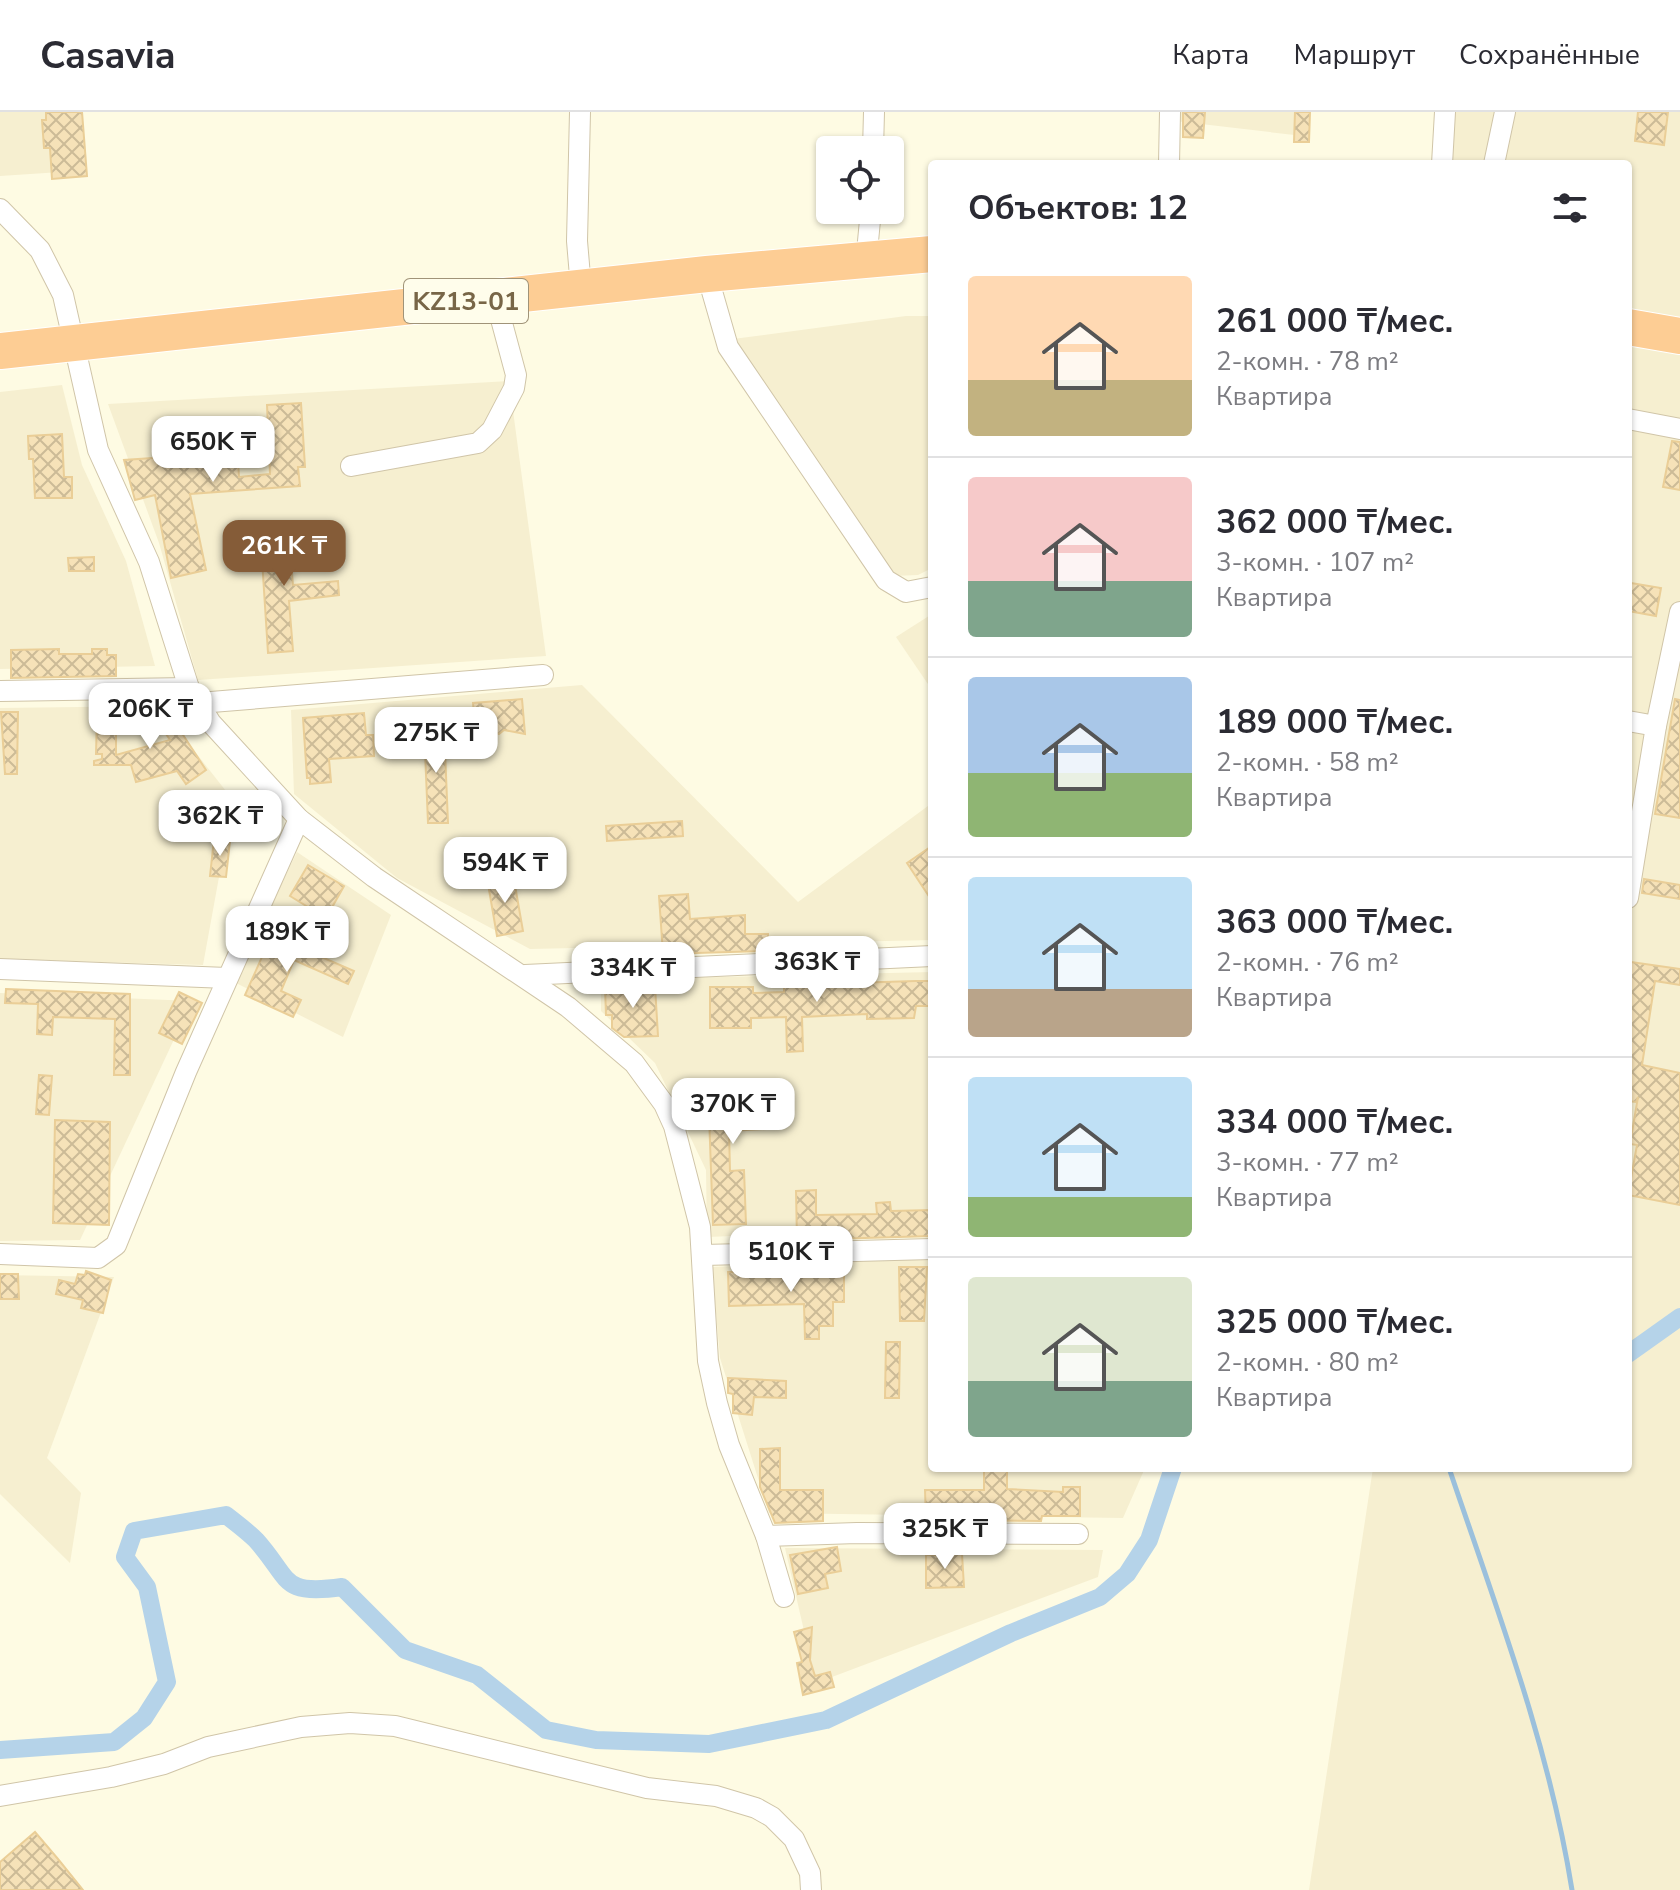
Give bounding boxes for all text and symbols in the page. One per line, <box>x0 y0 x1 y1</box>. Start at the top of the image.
text: Casavia <box>40 30 176 81</box>
text: Карта <box>1172 36 1249 74</box>
text: Маршрут <box>1293 36 1415 74</box>
text: Сохранённые <box>1459 36 1640 74</box>
map controls <box>816 136 904 224</box>
button: locate <box>816 136 904 224</box>
text: Объектов: 12 <box>968 185 1188 231</box>
icon: filters <box>1548 186 1592 230</box>
road number: KZ13-01 <box>404 279 528 323</box>
text: 261 000 ₸/мес. <box>1216 298 1453 344</box>
icon: home <box>1032 308 1128 404</box>
text: 2-комн. · 78 m² <box>1216 344 1399 379</box>
text: Квартира <box>1216 379 1332 414</box>
pin: 650K ₸ <box>148 416 278 484</box>
text: 650K ₸ <box>170 424 256 459</box>
text: 362 000 ₸/мес. <box>1216 499 1453 545</box>
icon: home <box>1032 509 1128 605</box>
pin: 261K ₸ <box>219 520 349 588</box>
text: 261K ₸ <box>241 528 327 563</box>
text: 3-комн. · 107 m² <box>1216 545 1414 580</box>
text: Квартира <box>1216 580 1332 615</box>
pin: 206K ₸ <box>85 683 215 751</box>
text: 206K ₸ <box>107 691 193 726</box>
text: 189 000 ₸/мес. <box>1216 699 1453 745</box>
pin: 275K ₸ <box>371 707 501 775</box>
icon: home <box>1032 709 1128 805</box>
text: 275K ₸ <box>393 715 479 750</box>
text: 2-комн. · 58 m² <box>1216 745 1399 780</box>
text: Квартира <box>1216 780 1332 815</box>
pin: 362K ₸ <box>155 790 285 858</box>
text: 362K ₸ <box>177 798 263 833</box>
pin: 594K ₸ <box>440 837 570 905</box>
text: 594K ₸ <box>462 845 548 880</box>
text: 363 000 ₸/мес. <box>1216 899 1453 945</box>
pin: 189K ₸ <box>222 906 352 974</box>
icon: home <box>1032 909 1128 1005</box>
text: 189K ₸ <box>244 914 330 949</box>
pin: 363K ₸ <box>752 936 882 1004</box>
pin: 334K ₸ <box>568 942 698 1010</box>
text: 363K ₸ <box>774 944 860 979</box>
text: 2-комн. · 76 m² <box>1216 945 1399 980</box>
text: 334K ₸ <box>590 950 676 985</box>
text: Квартира <box>1216 980 1332 1015</box>
pin: 370K ₸ <box>668 1078 798 1146</box>
text: 370K ₸ <box>690 1086 776 1121</box>
text: 334 000 ₸/мес. <box>1216 1099 1453 1145</box>
icon: home <box>1032 1109 1128 1205</box>
text: 3-комн. · 77 m² <box>1216 1145 1399 1180</box>
text: Квартира <box>1216 1180 1332 1215</box>
pin: 510K ₸ <box>726 1226 856 1294</box>
text: 510K ₸ <box>748 1234 834 1269</box>
text: 325 000 ₸/мес. <box>1216 1299 1453 1345</box>
icon: home <box>1032 1309 1128 1405</box>
text: 2-комн. · 80 m² <box>1216 1345 1399 1380</box>
text: Квартира <box>1216 1380 1332 1415</box>
pin: 325K ₸ <box>880 1503 1010 1571</box>
text: 325K ₸ <box>902 1511 988 1546</box>

